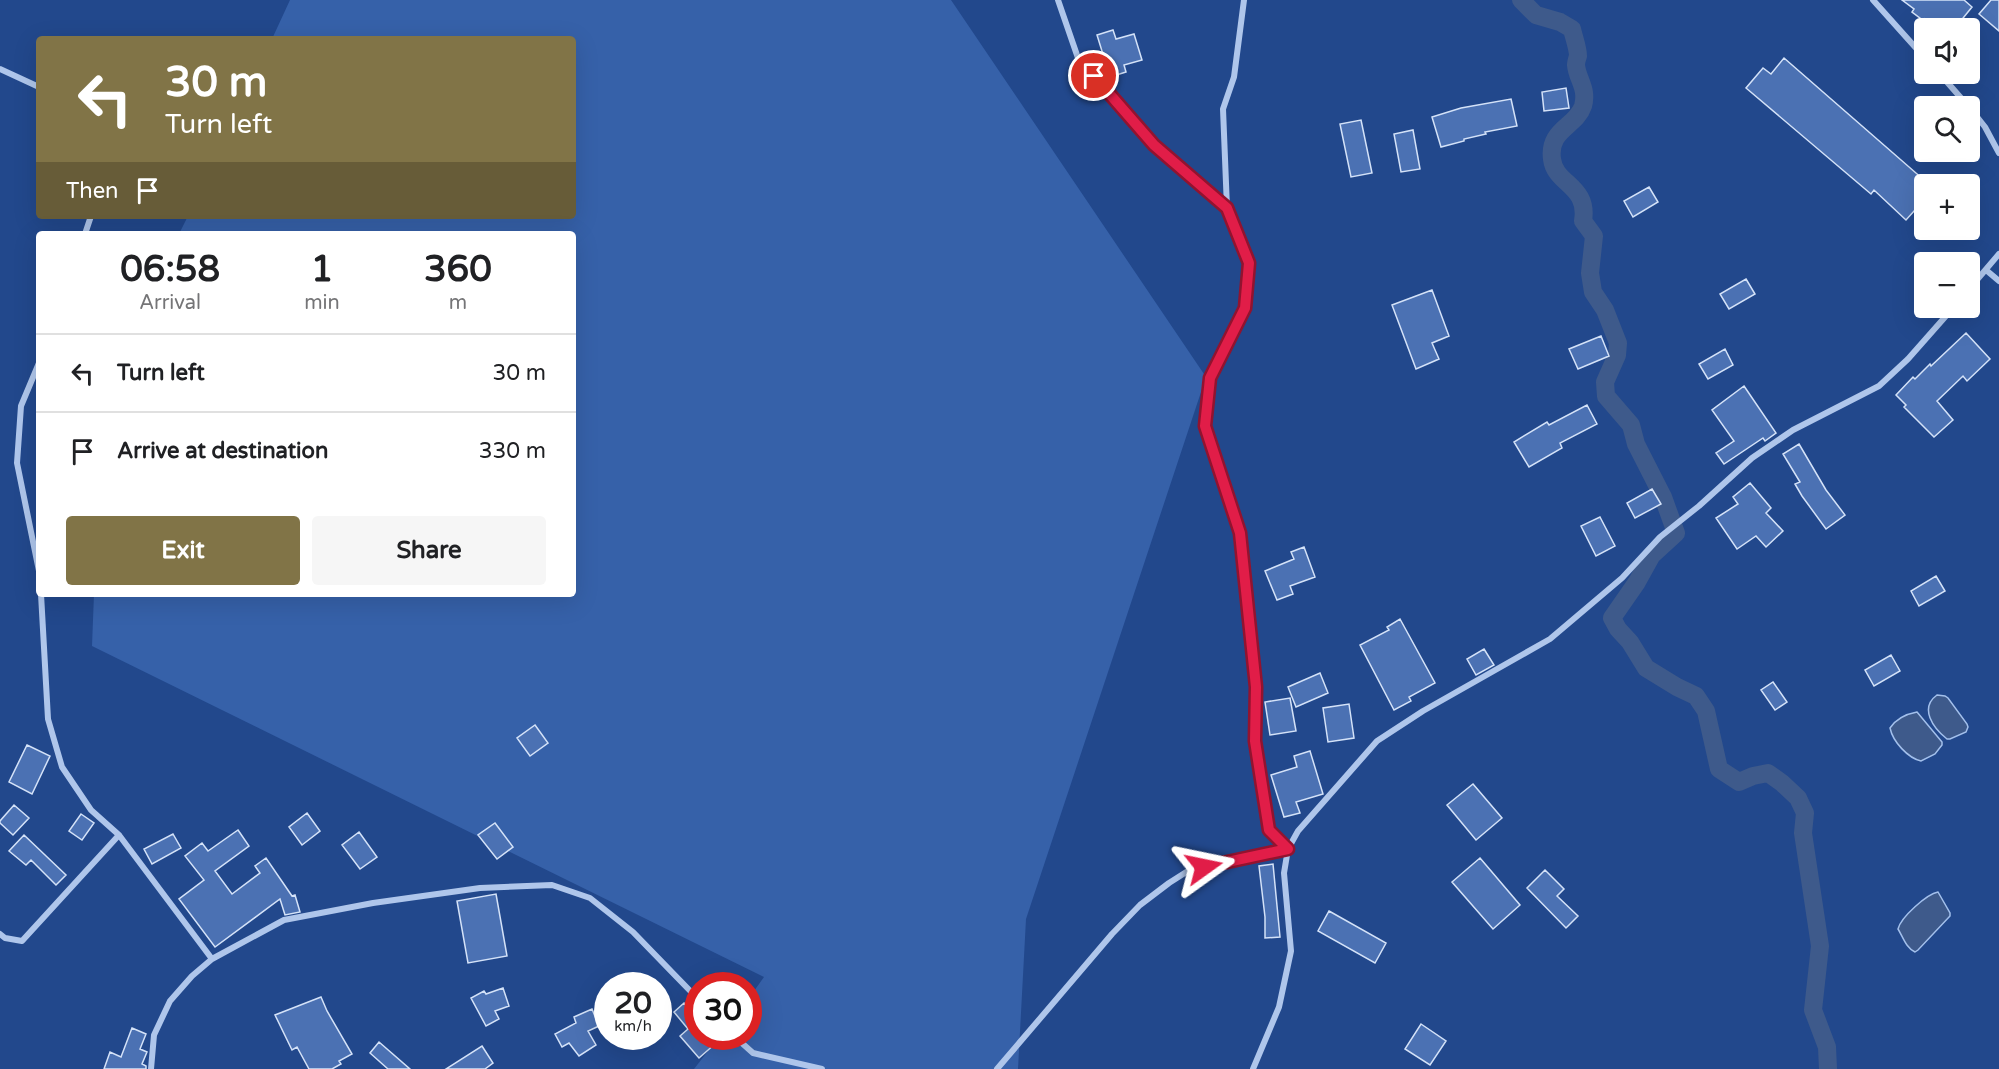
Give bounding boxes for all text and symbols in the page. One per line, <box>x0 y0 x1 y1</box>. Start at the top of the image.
map controls <box>1914 18 1980 318</box>
button: sound <box>1914 18 1980 84</box>
pin <box>1068 50 1119 101</box>
text: 30 m <box>165 57 267 108</box>
icon: arrive <box>1077 59 1110 92</box>
icon: left <box>66 60 144 138</box>
button: search <box>1914 96 1980 162</box>
text: Turn left <box>165 108 272 141</box>
icon: arrive <box>131 174 164 207</box>
button: + <box>1914 174 1980 240</box>
text: Then <box>66 178 119 204</box>
text: 06:58 <box>120 248 220 291</box>
text: 1 <box>311 248 333 291</box>
text: 360 <box>424 248 492 291</box>
button: − <box>1914 252 1980 318</box>
text: Arrival <box>139 291 201 315</box>
text: min <box>304 291 340 315</box>
text: m <box>449 291 467 315</box>
icon: left <box>66 357 99 390</box>
text: Turn left <box>117 360 205 386</box>
text: 30 m <box>492 360 546 386</box>
icon: arrive <box>66 435 99 468</box>
text: Arrive at destination <box>117 438 328 464</box>
text: 330 m <box>479 438 546 464</box>
button: Exit <box>66 516 300 585</box>
button: Share <box>312 516 546 585</box>
position arrow <box>1172 835 1236 899</box>
speed limit sign: 30 <box>684 972 762 1050</box>
text: 20 <box>614 985 652 1022</box>
text: km/h <box>614 1017 652 1035</box>

